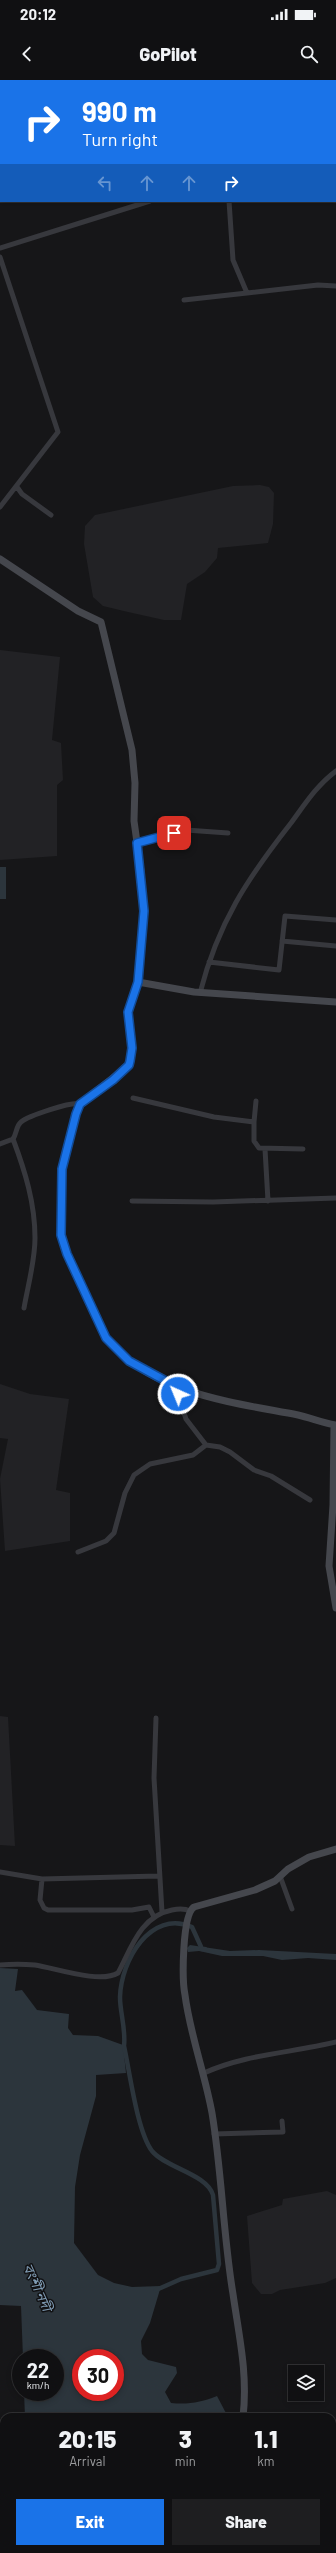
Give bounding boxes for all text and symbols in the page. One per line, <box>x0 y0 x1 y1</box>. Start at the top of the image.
text: 20:12 <box>20 5 56 23</box>
icon: back <box>16 43 38 65</box>
text: GoPilot <box>139 43 197 65</box>
icon: search <box>298 43 320 65</box>
text: 990 m <box>82 94 157 128</box>
icon: right <box>16 96 68 148</box>
text: Turn right <box>82 128 158 150</box>
icon: left <box>94 172 116 194</box>
icon: ahead <box>136 172 158 194</box>
icon: ahead <box>178 172 200 194</box>
icon: right <box>220 172 242 194</box>
pin <box>157 816 191 850</box>
icon: arrive <box>163 822 185 844</box>
position arrow <box>157 1373 199 1415</box>
water label: বংশী নদী <box>20 2261 57 2316</box>
speed limit sign: 30 <box>72 2349 124 2401</box>
text: 22 <box>27 2358 49 2382</box>
map controls <box>288 2365 324 2401</box>
button: layers <box>288 2365 324 2401</box>
text: km/h <box>27 2379 49 2391</box>
text: 20:15 <box>58 2424 116 2453</box>
text: 3 <box>179 2424 192 2453</box>
text: 1.1 <box>254 2424 278 2453</box>
text: Arrival <box>69 2453 106 2469</box>
text: min <box>175 2453 196 2469</box>
text: km <box>257 2453 275 2469</box>
button: Exit <box>16 2499 164 2545</box>
button: Share <box>172 2499 320 2545</box>

